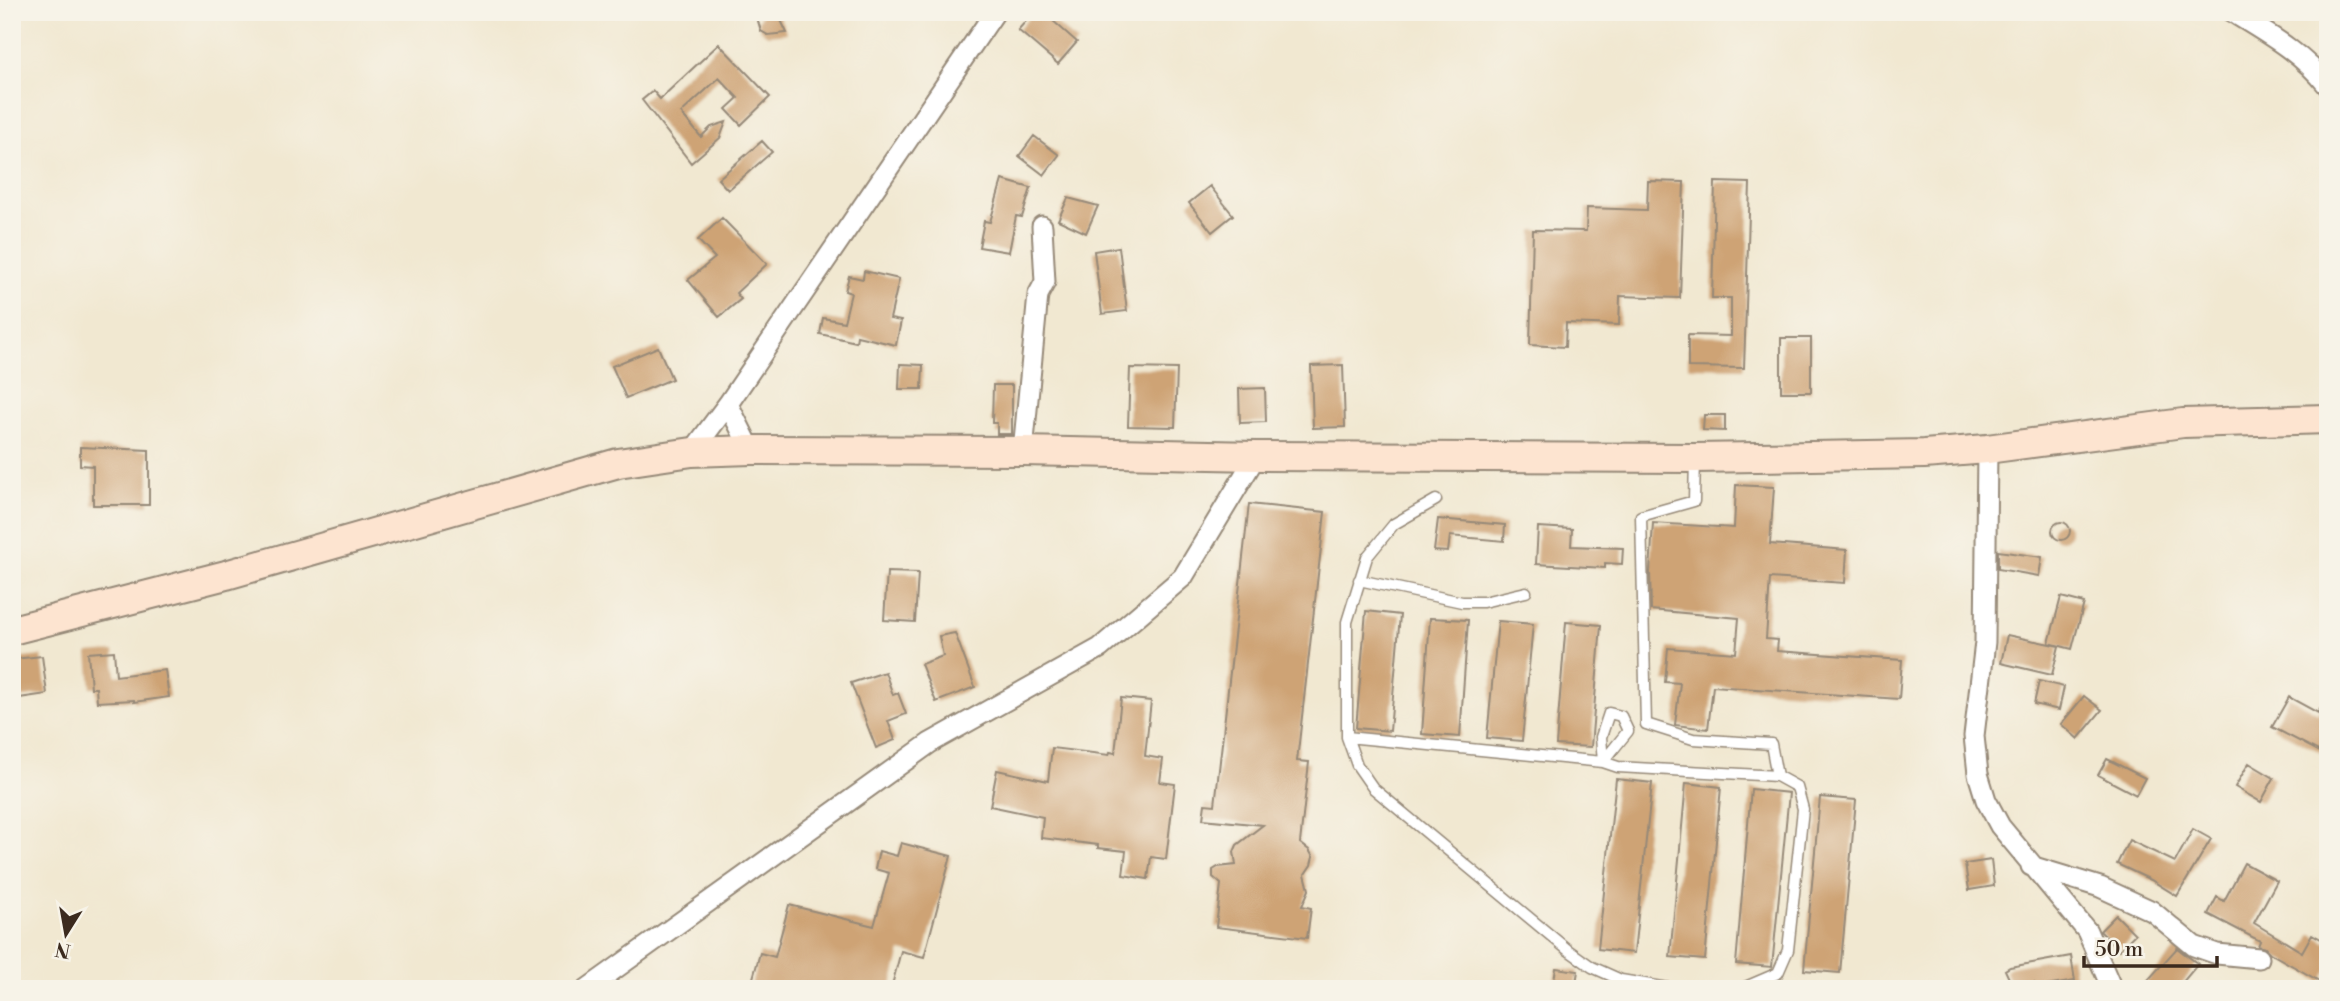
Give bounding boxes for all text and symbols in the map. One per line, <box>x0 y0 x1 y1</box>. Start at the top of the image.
north arrow <box>32 900 102 970</box>
scale bar <box>2084 924 2218 968</box>
text: N <box>53 936 73 963</box>
text: 50 m <box>2095 937 2143 963</box>

